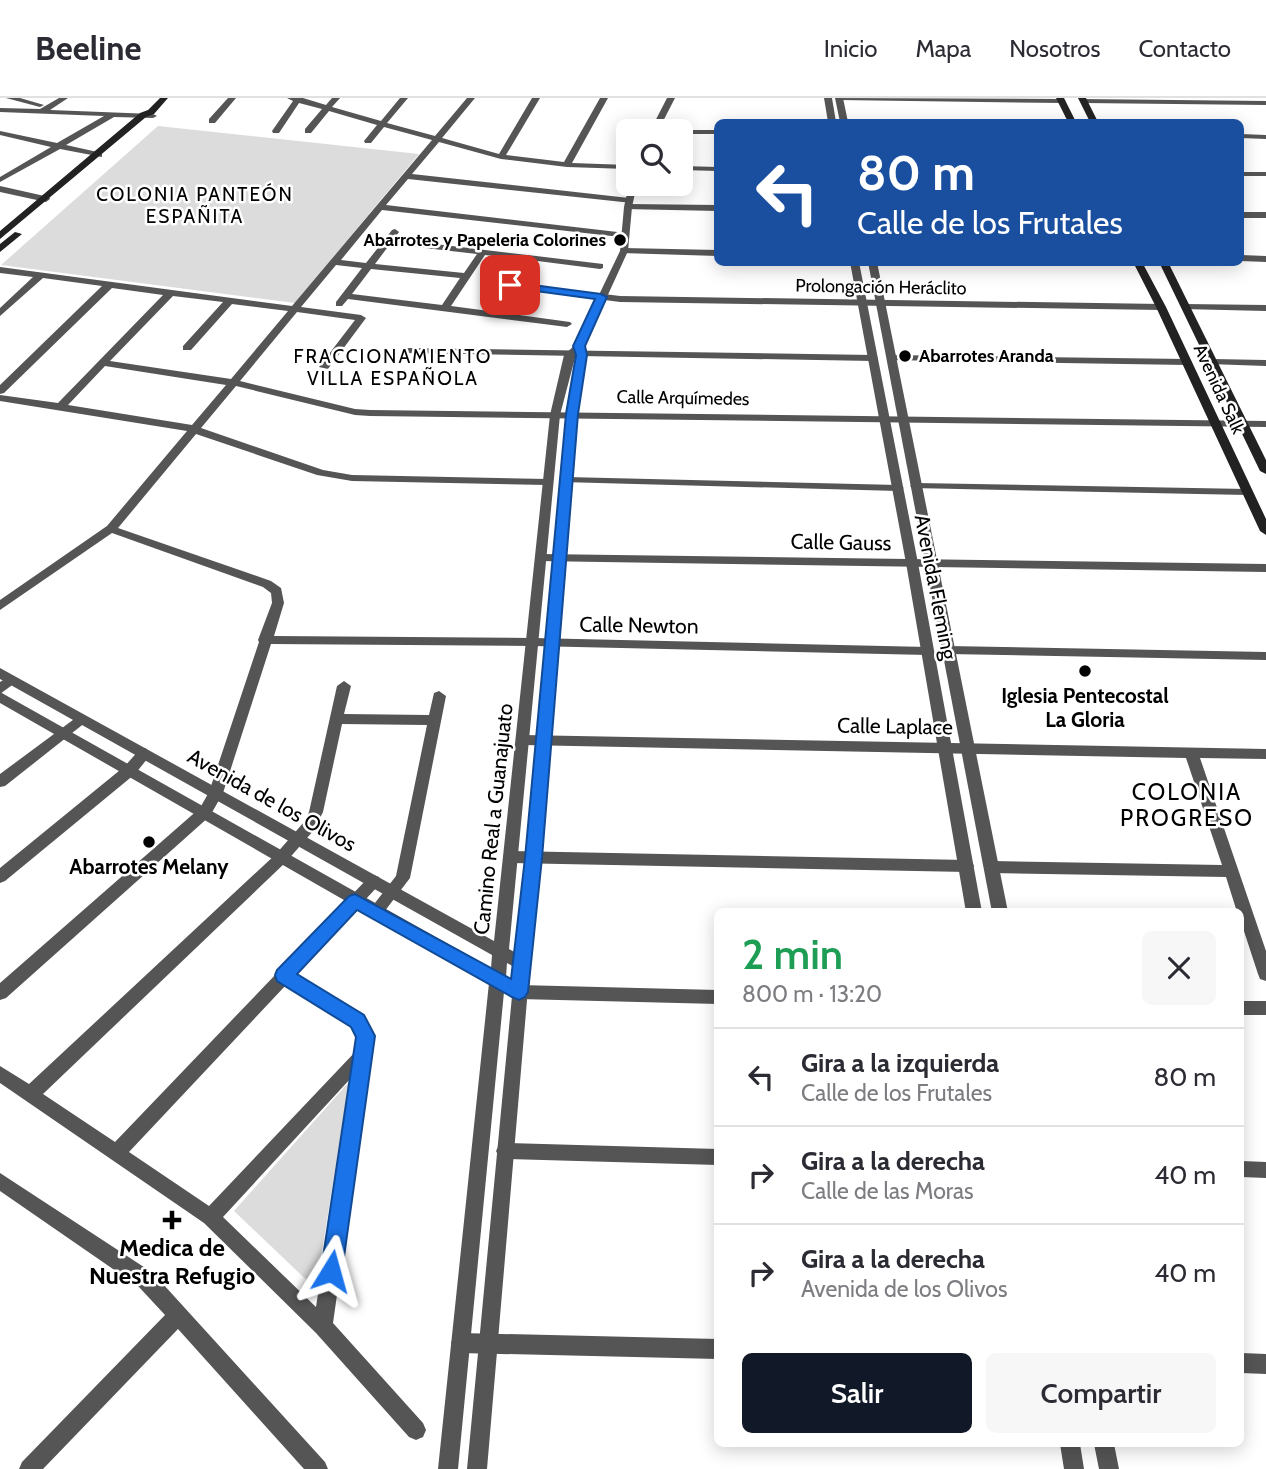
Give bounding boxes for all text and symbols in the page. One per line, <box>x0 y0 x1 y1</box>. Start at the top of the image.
text: Beeline <box>35 28 141 68</box>
text: Inicio <box>824 34 877 63</box>
text: Mapa <box>915 34 971 63</box>
text: Nosotros <box>1009 34 1100 63</box>
text: Contacto <box>1138 34 1231 63</box>
map controls <box>616 119 693 196</box>
button: search <box>616 119 693 196</box>
text: 80 m <box>857 143 975 202</box>
icon: left <box>742 147 833 238</box>
district label: COLONIA PANTEÓN ESPAÑITA <box>96 182 294 228</box>
text: Calle de los Frutales <box>857 203 1123 242</box>
place label: Abarrotes y Papeleria Colorines <box>364 229 606 251</box>
marker: Abarrotes y Papeleria Colorines <box>612 232 628 248</box>
pin <box>480 255 540 315</box>
icon: arrive <box>491 266 529 304</box>
street label: Prolongación Heráclito <box>795 275 967 299</box>
street label: Avenida Salk <box>1189 341 1250 438</box>
district label: FRACCIONAMIENTO VILLA ESPAÑOLA <box>294 345 492 390</box>
place label: Abarrotes Aranda <box>919 345 1054 367</box>
marker: Abarrotes Aranda <box>897 348 913 364</box>
street label: Calle Arquímedes <box>616 386 750 410</box>
street label: Avenida Fleming <box>910 512 962 662</box>
street label: Calle Gauss <box>790 529 892 555</box>
street label: Calle Newton <box>579 611 699 639</box>
marker: Iglesia Pentecostal La Gloria <box>1077 663 1093 679</box>
place label: Iglesia Pentecostal La Gloria <box>1001 683 1169 732</box>
street label: Camino Real a Guanajuato <box>468 702 519 936</box>
street label: Calle Laplace <box>837 712 953 740</box>
street label: Avenida de los Olivos <box>183 743 361 857</box>
district label: COLONIA PROGRESO <box>1120 778 1254 832</box>
marker: Abarrotes Melany <box>141 834 157 850</box>
place label: Abarrotes Melany <box>69 854 229 879</box>
text: 2 min <box>742 928 843 980</box>
button: close <box>1142 931 1216 1005</box>
text: 800 m · 13:20 <box>742 980 882 1008</box>
text: Gira a la izquierda <box>801 1047 999 1079</box>
icon: left <box>742 1058 780 1096</box>
text: 80 m <box>1153 1061 1216 1093</box>
text: Calle de los Frutales <box>801 1079 992 1107</box>
text: Gira a la derecha <box>801 1145 985 1177</box>
icon: right <box>742 1156 780 1194</box>
text: 40 m <box>1154 1159 1216 1191</box>
text: Calle de las Moras <box>801 1177 974 1205</box>
marker: Medica de Nuestra Refugio <box>162 1210 182 1230</box>
place label: Medica de Nuestra Refugio <box>89 1233 255 1290</box>
position arrow <box>294 1234 368 1308</box>
text: Gira a la derecha <box>801 1243 985 1275</box>
icon: right <box>742 1254 780 1292</box>
text: 40 m <box>1154 1257 1216 1289</box>
text: Avenida de los Olivos <box>801 1275 1008 1303</box>
button: Salir <box>742 1353 972 1433</box>
button: Compartir <box>986 1353 1216 1433</box>

